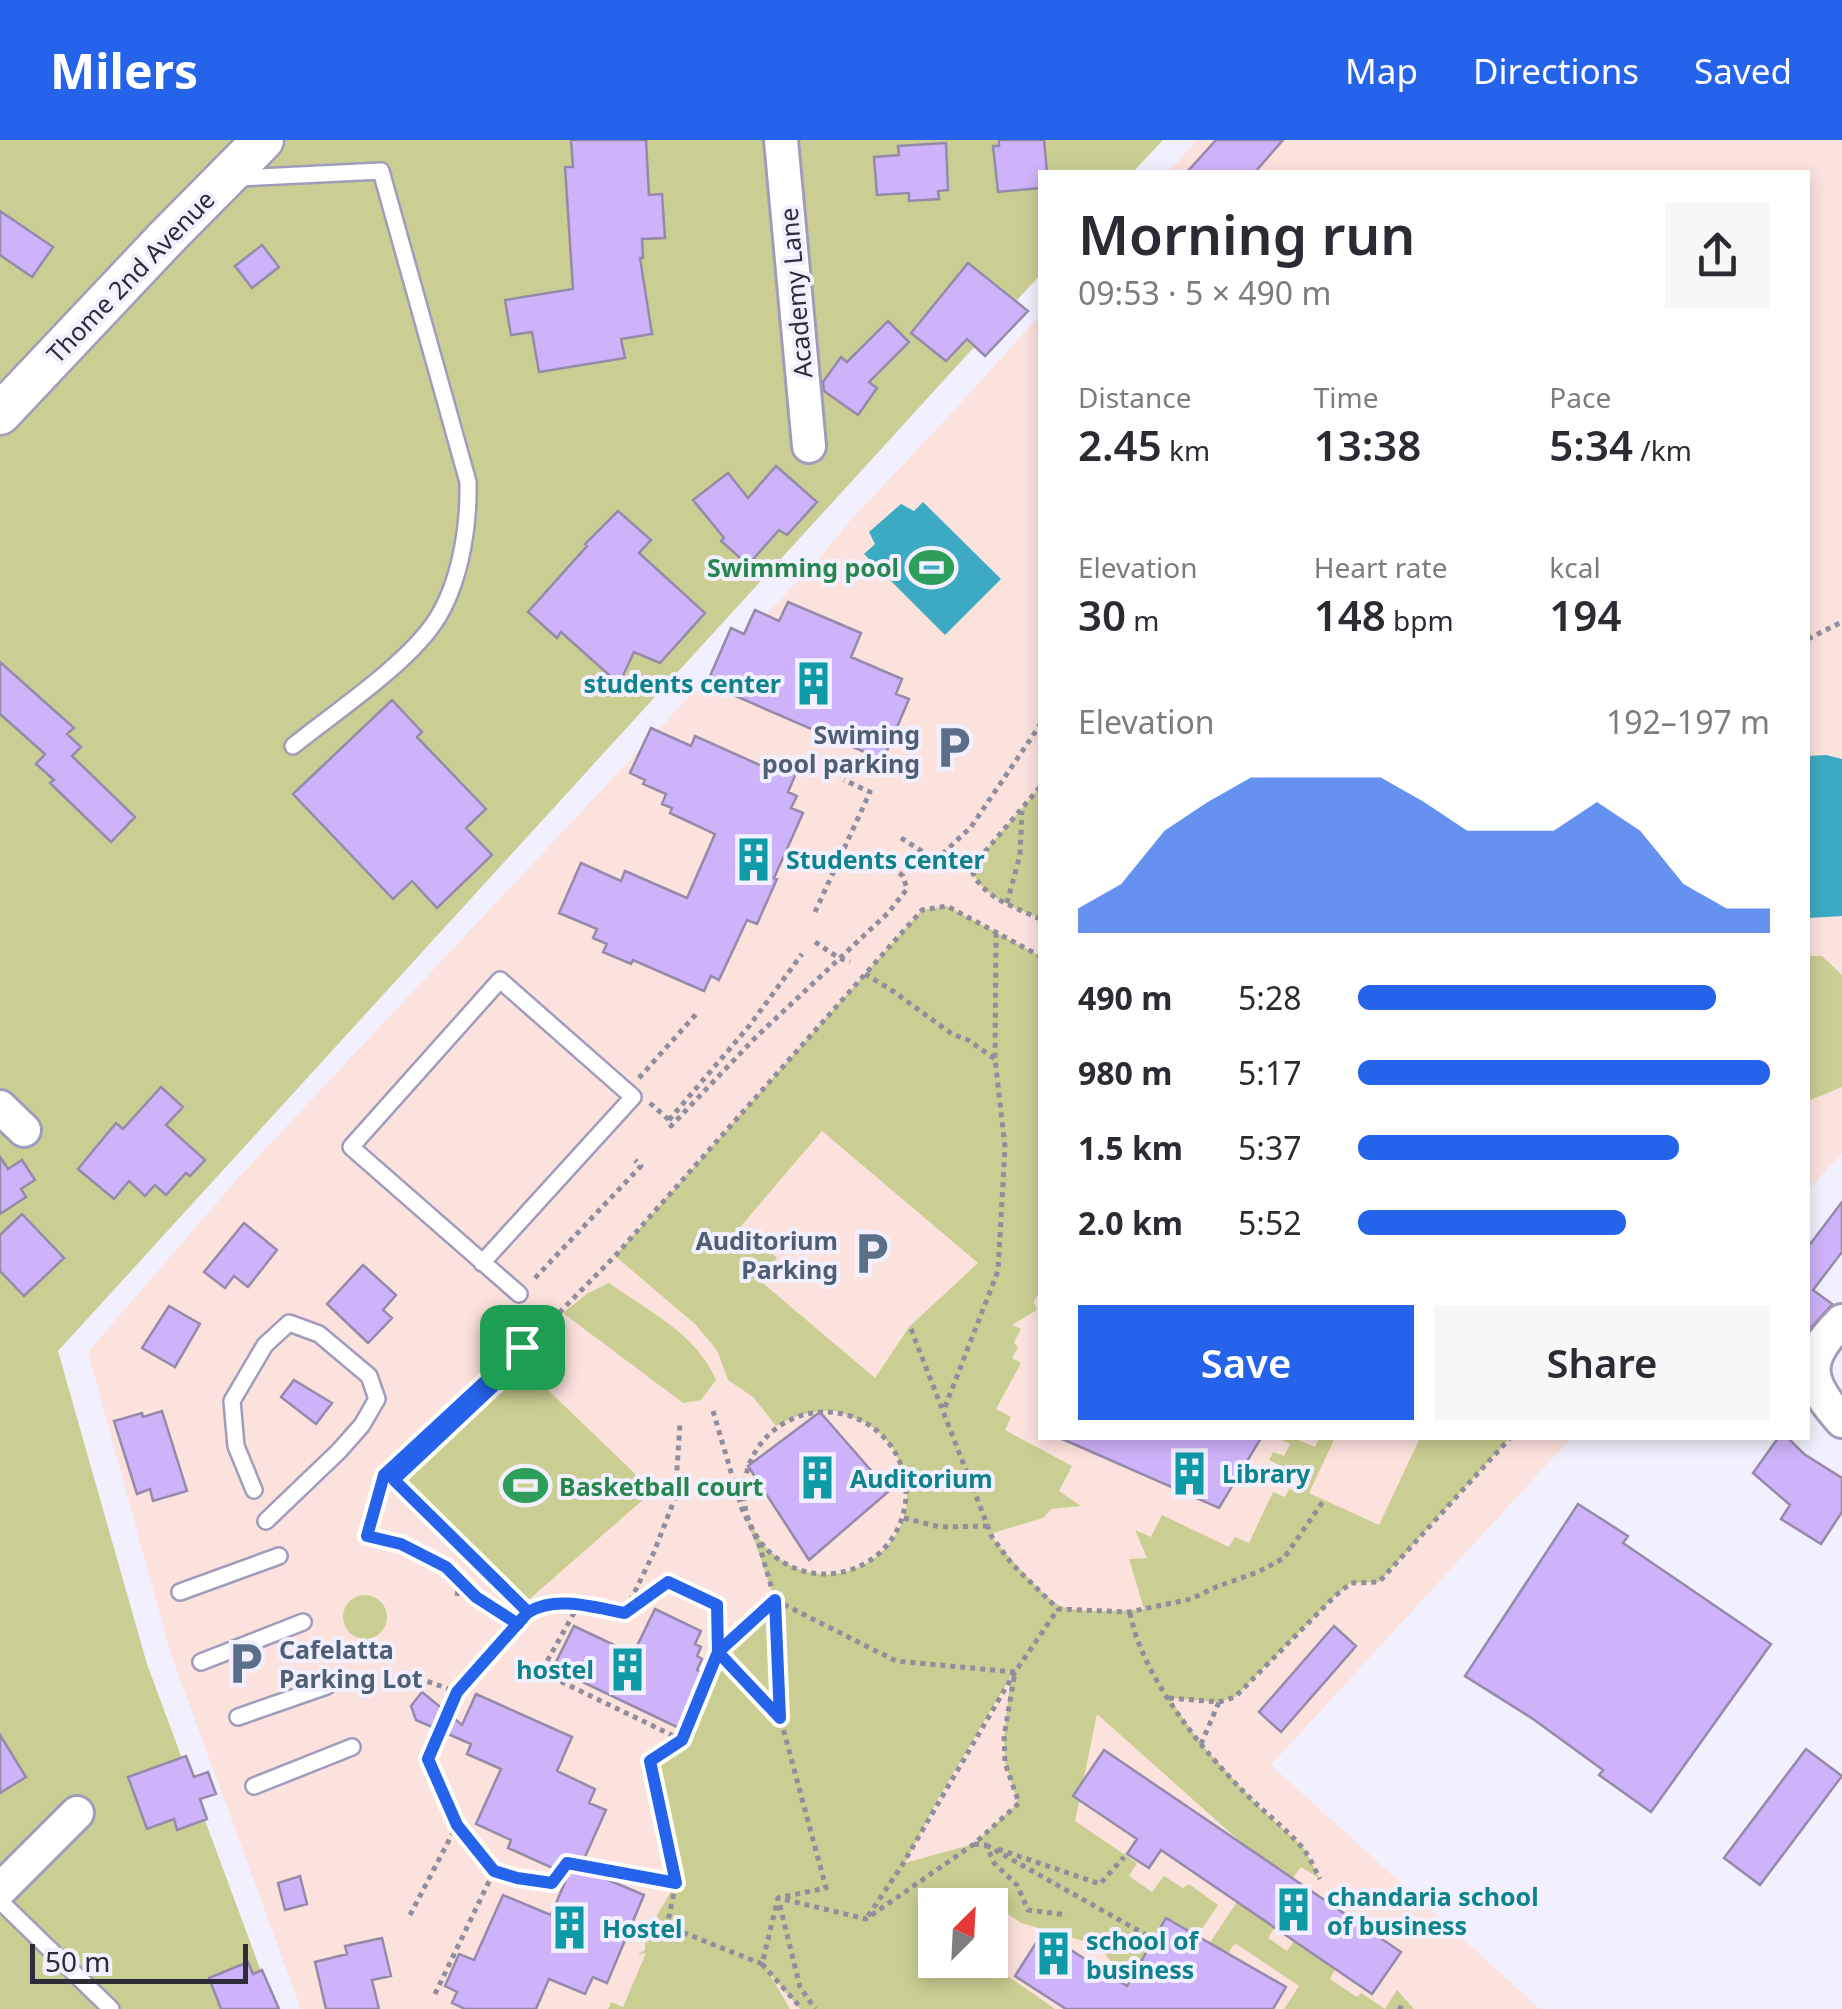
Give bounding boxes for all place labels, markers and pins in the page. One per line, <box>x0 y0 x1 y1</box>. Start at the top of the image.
sports icon: Swimming pool <box>908 543 956 591</box>
place label: Swimming pool <box>707 550 899 584</box>
building icon: students center <box>790 659 838 707</box>
place label: students center <box>583 666 781 700</box>
place label: Swiming pool parking <box>762 717 920 780</box>
parking icon: Swiming pool parking <box>929 724 977 772</box>
building icon: Students center <box>729 835 777 883</box>
place label: Students center <box>786 842 985 876</box>
place label: Auditorium Parking <box>695 1223 838 1286</box>
parking icon: Auditorium Parking <box>847 1230 895 1278</box>
pin <box>480 1305 565 1390</box>
building icon: Library <box>1165 1449 1213 1497</box>
building icon: Auditorium <box>793 1454 841 1502</box>
place label: Library <box>1222 1456 1311 1490</box>
place label: Auditorium <box>850 1461 993 1495</box>
sports icon: Basketball court <box>502 1462 550 1510</box>
place label: Basketball court <box>559 1469 764 1503</box>
place label: Cafelatta Parking Lot <box>279 1632 423 1695</box>
parking icon: Cafelatta Parking Lot <box>222 1639 270 1687</box>
building icon: hostel <box>603 1645 651 1693</box>
place label: hostel <box>516 1652 594 1686</box>
place label: chandaria school of business <box>1327 1879 1539 1942</box>
building icon: chandaria school of business <box>1270 1886 1318 1934</box>
building icon: Hostel <box>545 1904 593 1952</box>
place label: Hostel <box>602 1911 683 1945</box>
place label: school of business <box>1086 1923 1200 1986</box>
building icon: school of business <box>1029 1930 1077 1978</box>

